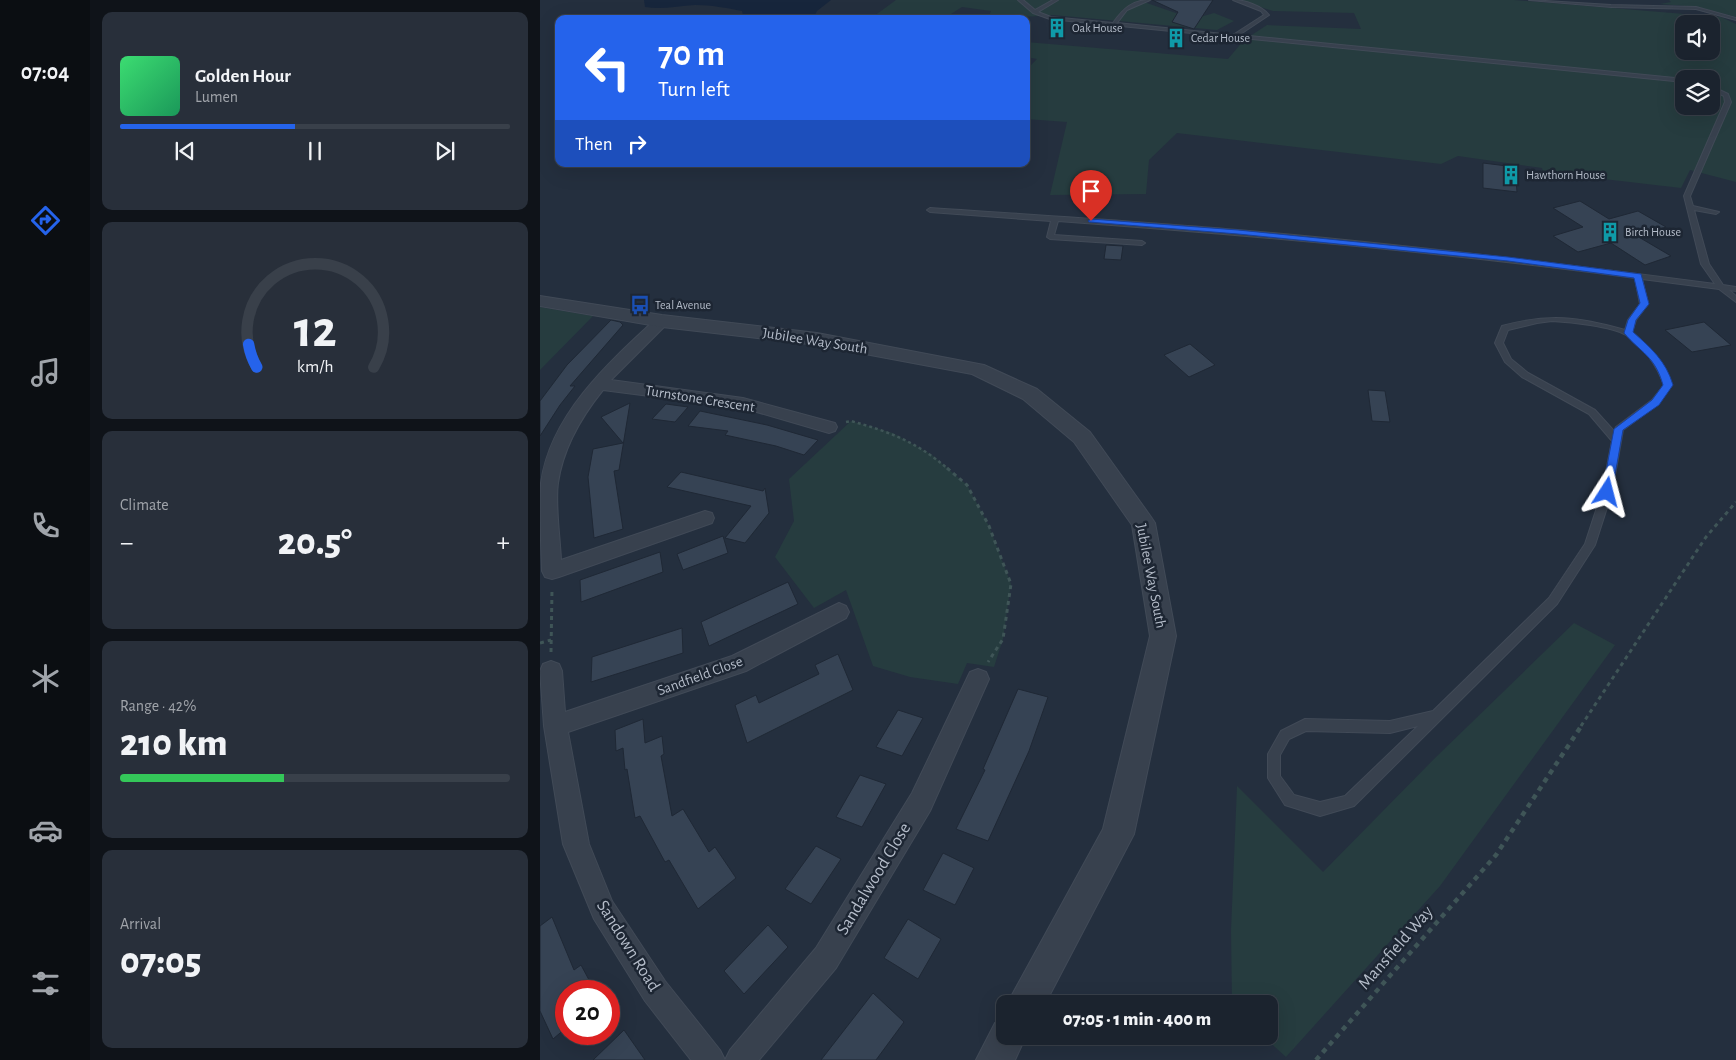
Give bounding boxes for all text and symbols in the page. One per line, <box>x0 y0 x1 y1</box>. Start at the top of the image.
map controls <box>1675 15 1720 115</box>
button: sound <box>1675 15 1720 60</box>
building icon: Oak House <box>1046 17 1068 39</box>
place label: Oak House <box>1072 22 1123 34</box>
building icon: Cedar House <box>1165 27 1187 49</box>
place label: Cedar House <box>1191 32 1250 44</box>
icon: left <box>575 35 640 100</box>
text: 70 m <box>658 37 725 72</box>
text: 07:04 <box>21 61 69 83</box>
text: Golden Hour <box>195 67 291 86</box>
button: layers <box>1675 70 1720 115</box>
text: Turn left <box>658 78 730 100</box>
text: Lumen <box>195 89 238 105</box>
icon: right <box>623 130 651 158</box>
text: Then <box>575 135 613 154</box>
icon: previous <box>171 137 199 165</box>
icon: pause <box>301 137 329 165</box>
icon: next <box>431 137 459 165</box>
building icon: Hawthorn House <box>1500 164 1522 186</box>
place label: Hawthorn House <box>1526 169 1605 181</box>
pin <box>1070 170 1112 221</box>
icon: arrive <box>1077 177 1105 205</box>
icon: directions <box>28 203 63 238</box>
building icon: Birch House <box>1599 221 1621 243</box>
place label: Birch House <box>1625 226 1681 238</box>
bus stop icon: Teal Avenue <box>629 294 651 316</box>
place label: Teal Avenue <box>655 299 711 311</box>
text: 12 <box>293 304 337 356</box>
street label: Jubilee Way South <box>761 325 869 357</box>
icon: music <box>28 355 63 390</box>
text: km/h <box>297 358 333 376</box>
street label: Turnstone Crescent <box>644 383 756 415</box>
position arrow <box>1580 465 1632 517</box>
text: Climate <box>120 497 169 513</box>
icon: phone <box>28 508 63 543</box>
street label: Jubilee Way South <box>1134 522 1168 630</box>
text: 20.5° <box>278 524 352 562</box>
text: − <box>120 529 133 557</box>
text: + <box>497 529 510 557</box>
street label: Sandfield Close <box>655 654 745 698</box>
icon: climate <box>28 661 63 696</box>
text: Range · 42% <box>120 698 196 714</box>
text: 210 km <box>120 725 228 763</box>
icon: car <box>28 813 63 848</box>
street label: Sandalwood Close <box>834 820 914 938</box>
street label: Sandown Road <box>593 897 663 995</box>
street label: Mansfield Way <box>1355 903 1437 993</box>
text: Arrival <box>120 916 161 932</box>
text: 07:05 <box>120 943 201 981</box>
icon: filters <box>28 966 63 1001</box>
speed limit sign: 20 <box>555 980 620 1045</box>
text: 07:05 · 1 min · 400 m <box>1063 1010 1211 1029</box>

